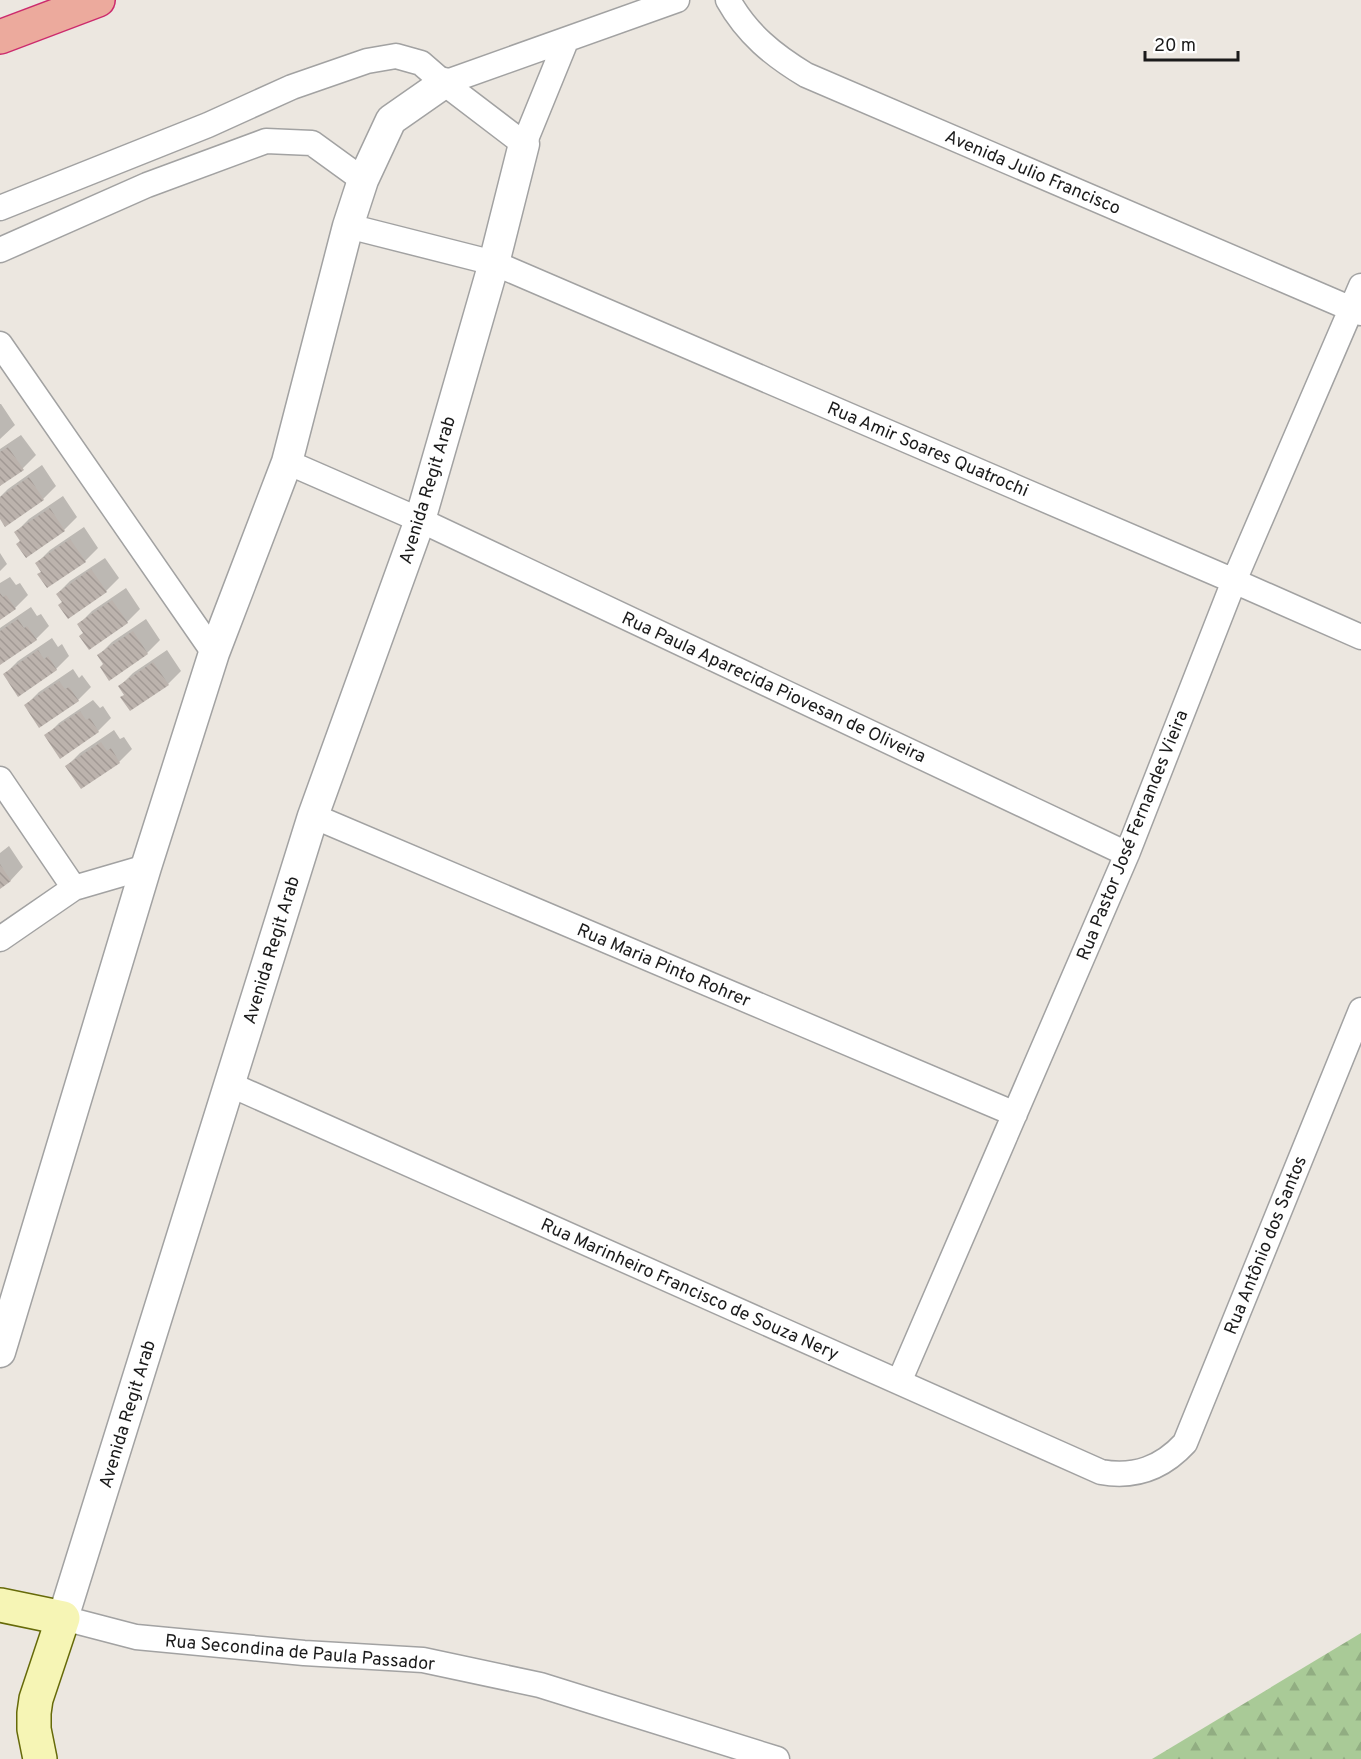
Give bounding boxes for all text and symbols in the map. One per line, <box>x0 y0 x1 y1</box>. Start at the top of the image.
scale bar <box>1145 24 1238 62</box>
text: 20 m <box>1154 35 1196 58</box>
street label: Avenida Julio Francisco <box>941 126 1124 221</box>
street label: Rua Amir Soares Quatrochi <box>823 397 1032 503</box>
street label: Avenida Regit Arab <box>395 414 462 567</box>
street label: Rua Paula Aparecida Piovesan de Oliveira <box>618 608 929 769</box>
street label: Rua Pastor José Fernandes Vieira <box>1073 707 1194 964</box>
street label: Avenida Regit Arab <box>239 874 306 1027</box>
street label: Rua Maria Pinto Rohrer <box>573 919 754 1013</box>
street label: Rua Antônio dos Santos <box>1220 1153 1313 1338</box>
street label: Rua Marinheiro Francisco de Souza Nery <box>537 1214 842 1367</box>
street label: Avenida Regit Arab <box>95 1338 162 1491</box>
street label: Rua Secondina de Paula Passador <box>164 1630 436 1677</box>

